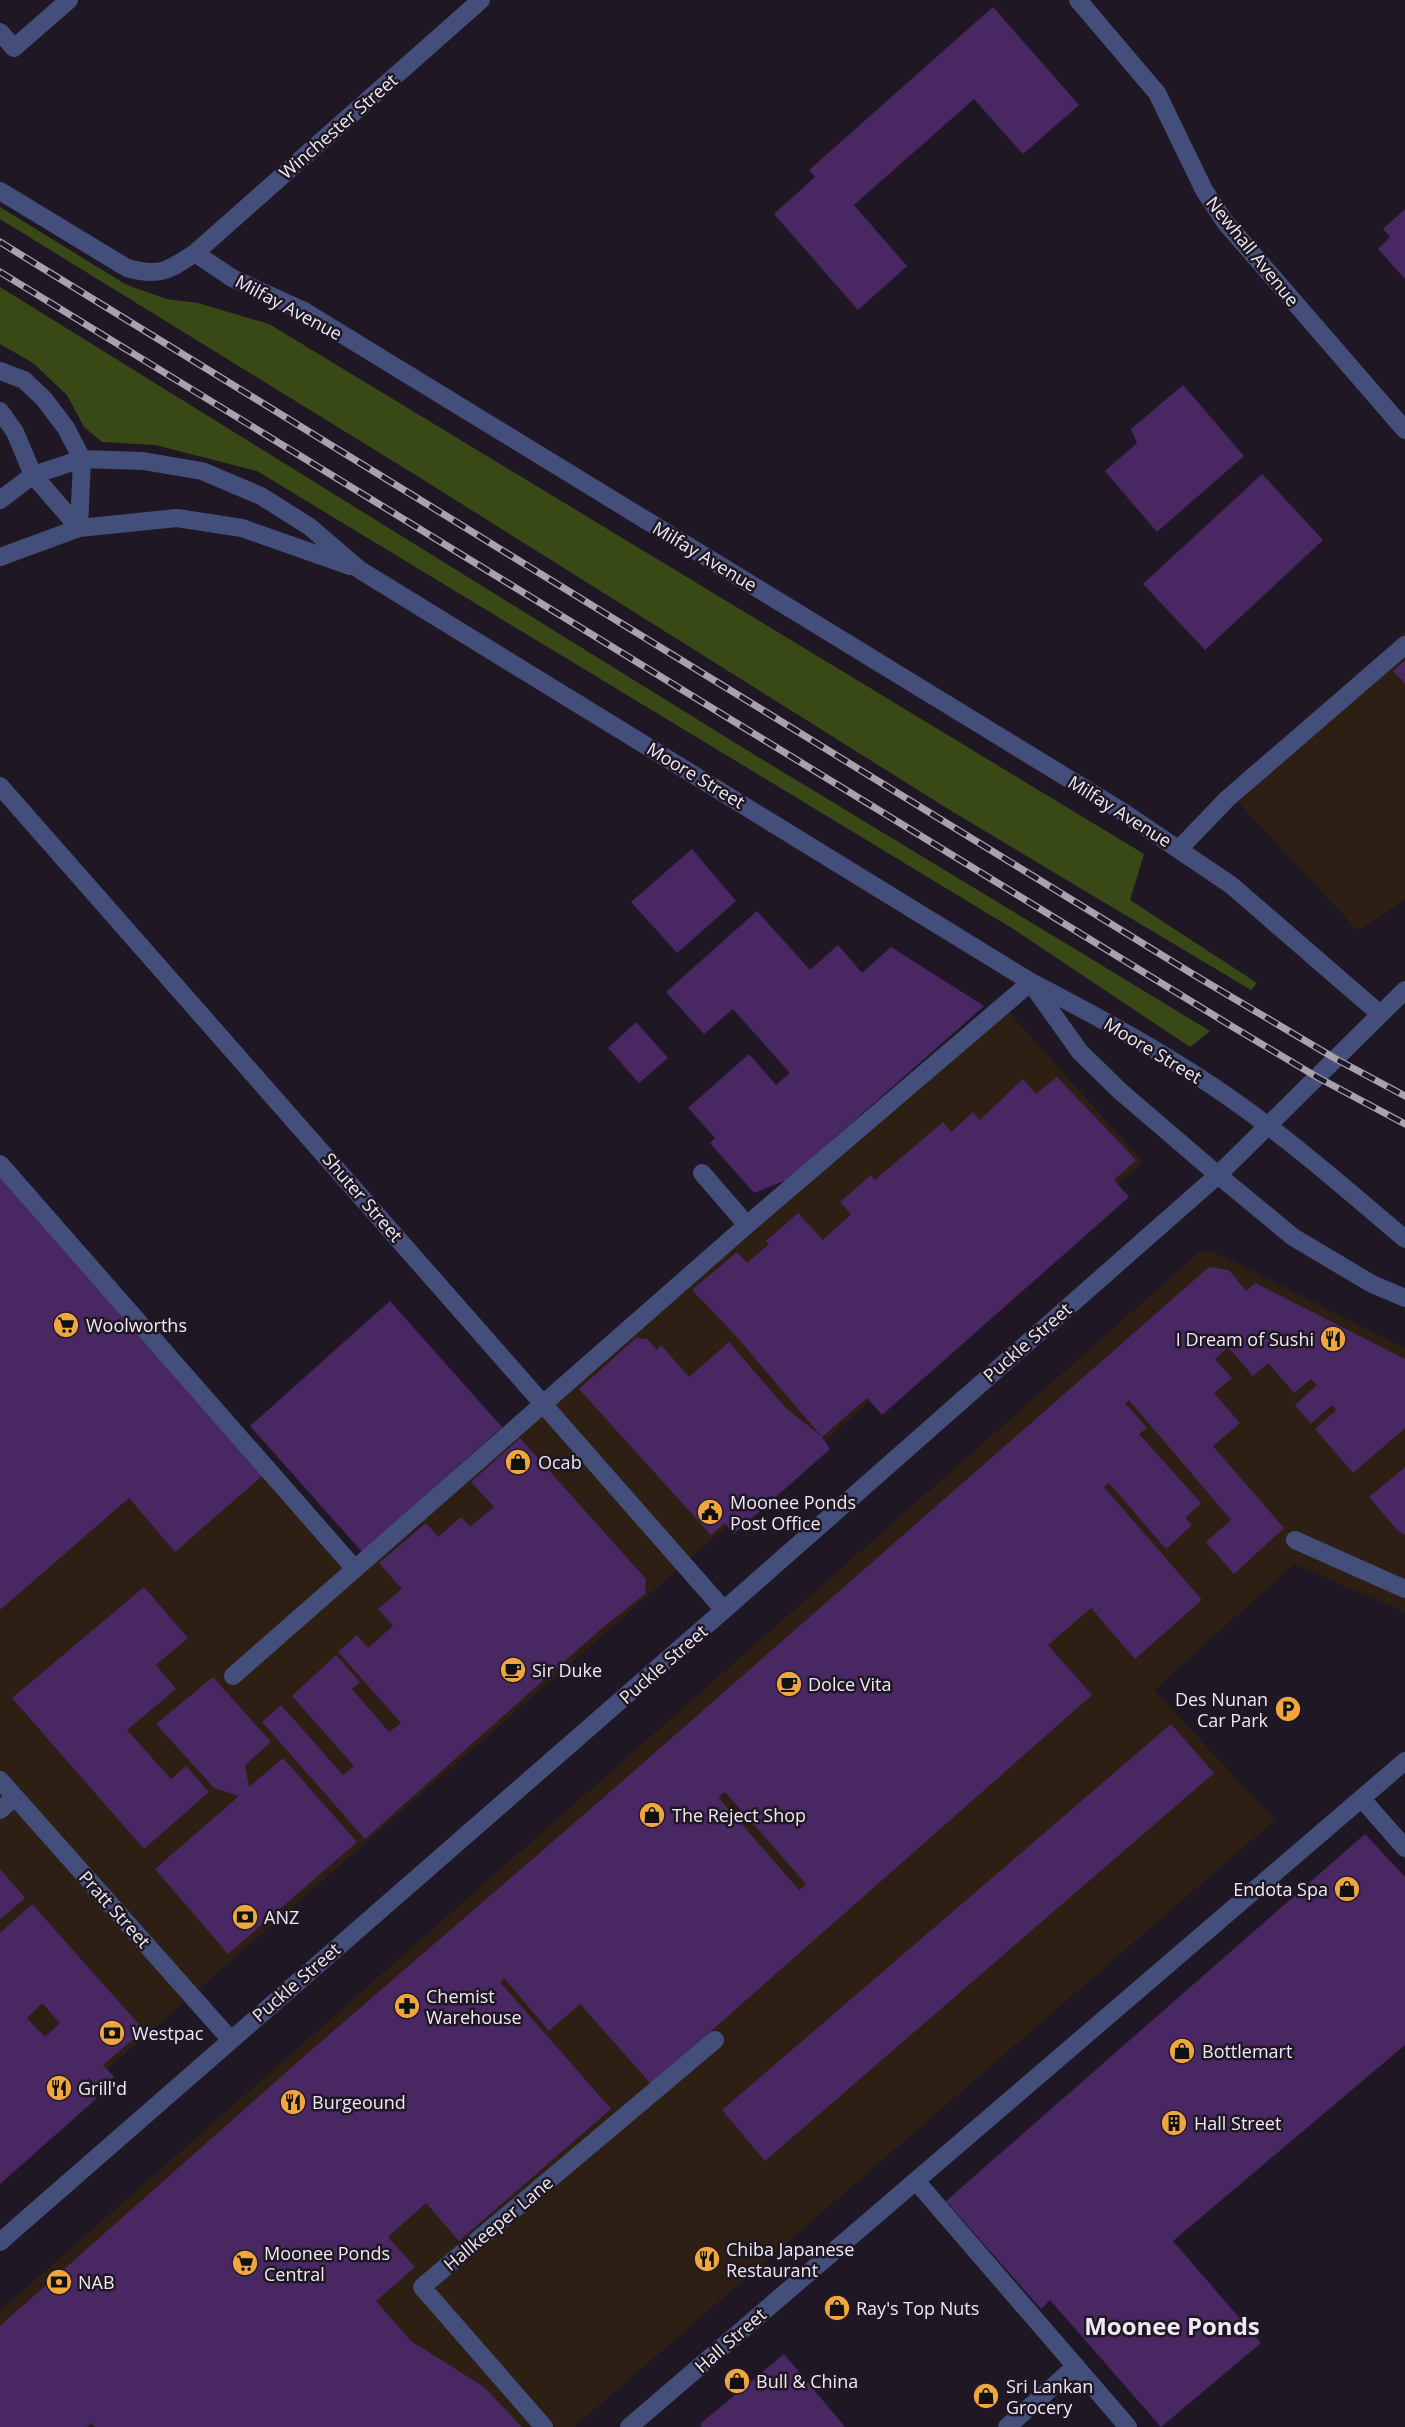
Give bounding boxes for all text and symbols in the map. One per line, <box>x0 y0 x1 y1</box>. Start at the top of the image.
street label: Winchester Street <box>274 68 402 184</box>
street label: Newhall Avenue <box>1201 191 1305 311</box>
street label: Milfay Avenue <box>231 269 347 345</box>
street label: Milfay Avenue <box>648 515 762 597</box>
street label: Moore Street <box>643 736 749 814</box>
street label: Milfay Avenue <box>1064 770 1176 852</box>
street label: Moore Street <box>1100 1011 1206 1089</box>
street label: Shuter Street <box>318 1147 408 1247</box>
street label: Puckle Street <box>978 1297 1076 1387</box>
supermarket icon: Woolworths <box>51 1310 81 1340</box>
place label: Woolworths <box>86 1313 187 1337</box>
restaurant icon: I Dream of Sushi <box>1318 1324 1348 1354</box>
place label: I Dream of Sushi <box>1176 1327 1314 1351</box>
shop icon: Ocab <box>503 1447 533 1477</box>
place label: Ocab <box>538 1450 582 1474</box>
place label: Moonee Ponds Post Office <box>730 1490 856 1535</box>
public building icon: Moonee Ponds Post Office <box>695 1497 725 1527</box>
street label: Puckle Street <box>614 1619 712 1709</box>
cafe icon: Sir Duke <box>498 1655 528 1685</box>
place label: Sir Duke <box>532 1658 602 1682</box>
cafe icon: Dolce Vita <box>774 1669 804 1699</box>
place label: Dolce Vita <box>808 1672 892 1696</box>
place label: Des Nunan Car Park <box>1175 1687 1269 1732</box>
parking icon: Des Nunan Car Park <box>1273 1694 1303 1724</box>
shop icon: The Reject Shop <box>637 1800 667 1830</box>
place label: The Reject Shop <box>672 1803 806 1827</box>
street label: Pratt Street <box>74 1865 156 1953</box>
shop icon: Endota Spa <box>1332 1874 1362 1904</box>
place label: Endota Spa <box>1233 1877 1328 1901</box>
bank icon: ANZ <box>230 1902 260 1932</box>
place label: ANZ <box>264 1905 299 1929</box>
street label: Puckle Street <box>247 1937 345 2027</box>
place label: Chemist Warehouse <box>426 1984 522 2029</box>
pharmacy icon: Chemist Warehouse <box>392 1991 422 2021</box>
bank icon: Westpac <box>97 2018 127 2048</box>
place label: Westpac <box>132 2021 204 2045</box>
shop icon: Bottlemart <box>1167 2036 1197 2066</box>
place label: Bottlemart <box>1202 2039 1292 2063</box>
restaurant icon: Grill'd <box>44 2073 74 2103</box>
place label: Grill'd <box>78 2076 127 2100</box>
restaurant icon: Burgeound <box>278 2087 308 2117</box>
place label: Burgeound <box>312 2090 406 2114</box>
building icon: Hall Street <box>1159 2108 1189 2138</box>
place label: Hall Street <box>1194 2111 1281 2135</box>
street label: Hallkeeper Lane <box>438 2170 558 2276</box>
place label: Chiba Japanese Restaurant <box>726 2237 854 2282</box>
place label: Moonee Ponds Central <box>264 2241 390 2286</box>
restaurant icon: Chiba Japanese Restaurant <box>692 2244 722 2274</box>
supermarket icon: Moonee Ponds Central <box>230 2248 260 2278</box>
bank icon: NAB <box>44 2267 74 2297</box>
place label: NAB <box>78 2270 115 2294</box>
shop icon: Ray's Top Nuts <box>822 2293 852 2323</box>
place label: Ray's Top Nuts <box>856 2296 979 2320</box>
street label: Hall Street <box>689 2302 771 2378</box>
district label: Moonee Ponds <box>1084 2309 1260 2342</box>
shop icon: Bull & China <box>722 2366 752 2396</box>
place label: Bull & China <box>756 2369 858 2393</box>
place label: Sri Lankan Grocery <box>1006 2374 1093 2419</box>
shop icon: Sri Lankan Grocery <box>971 2381 1001 2411</box>

